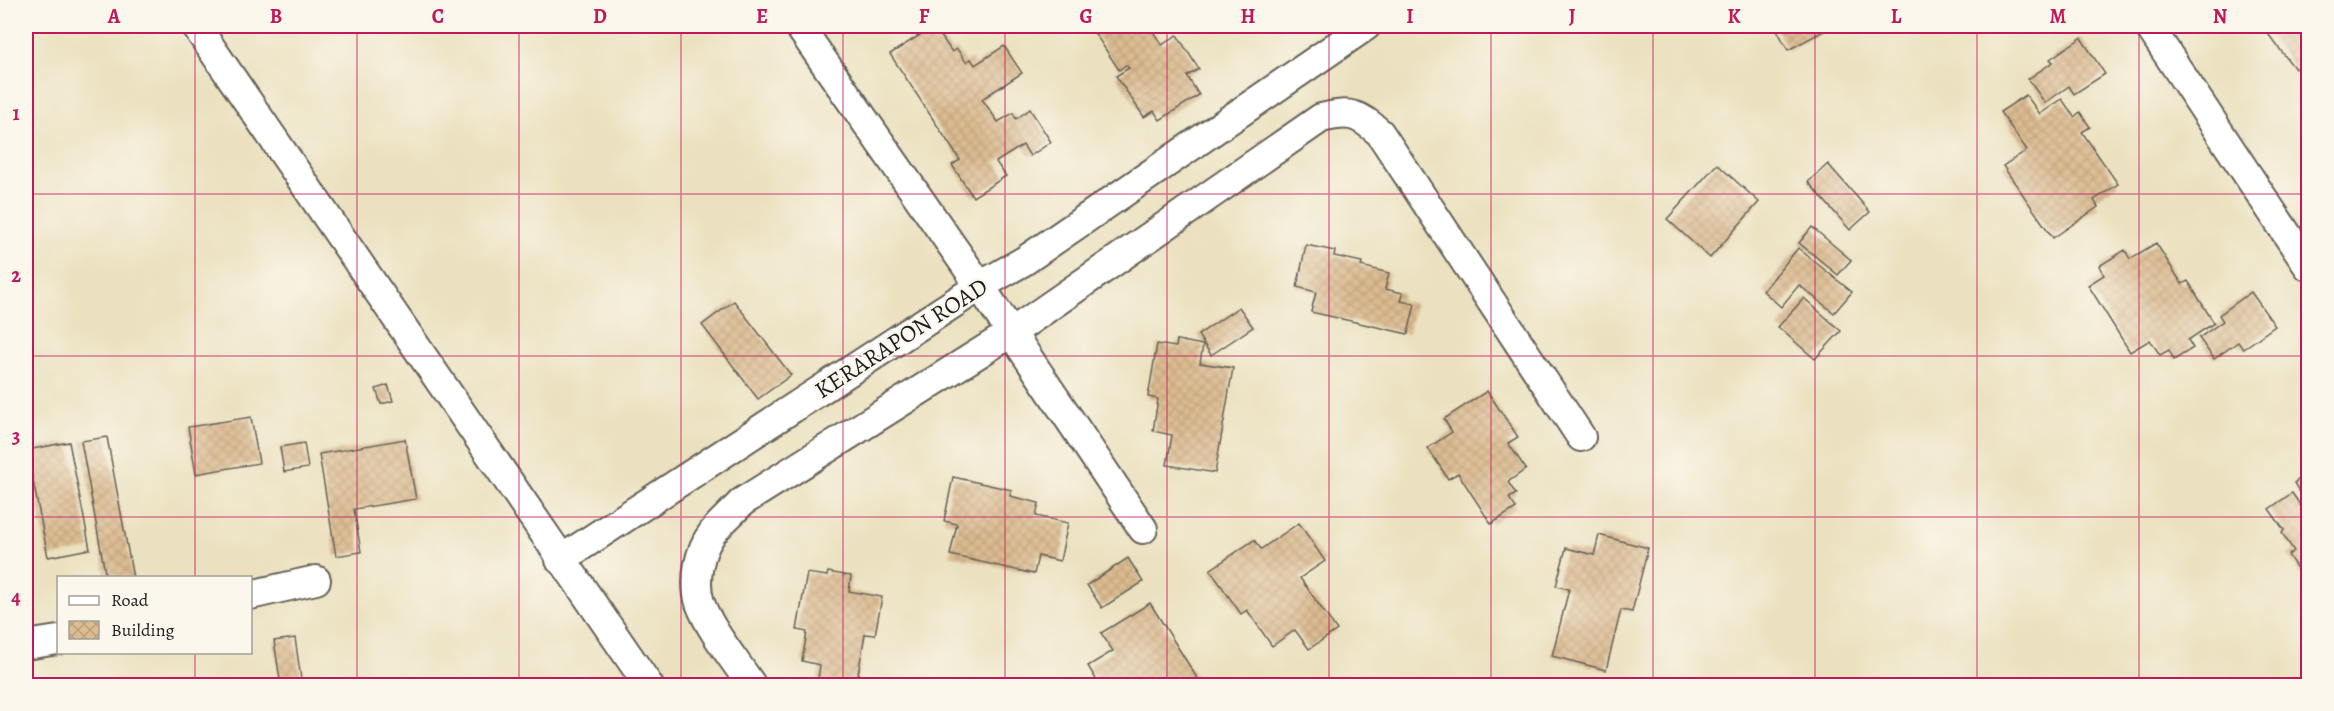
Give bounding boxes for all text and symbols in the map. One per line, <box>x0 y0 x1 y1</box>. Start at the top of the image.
text: A <box>107 3 121 30</box>
text: B <box>270 3 282 30</box>
text: C <box>432 3 444 30</box>
text: D <box>593 3 607 30</box>
text: E <box>756 3 768 30</box>
text: F <box>919 3 930 30</box>
text: G <box>1079 3 1093 30</box>
text: H <box>1241 3 1256 30</box>
text: I <box>1406 3 1414 30</box>
text: J <box>1569 3 1576 30</box>
text: K <box>1727 3 1741 30</box>
text: L <box>1891 3 1902 30</box>
text: M <box>2050 3 2067 30</box>
text: N <box>2213 3 2228 30</box>
text: 1 <box>12 100 20 127</box>
text: 2 <box>11 262 21 289</box>
street label: KERARAPON ROAD <box>808 270 994 406</box>
text: 3 <box>12 423 20 450</box>
legend <box>57 576 252 654</box>
text: 4 <box>11 584 21 611</box>
text: Road <box>111 588 149 612</box>
text: Building <box>111 618 175 642</box>

